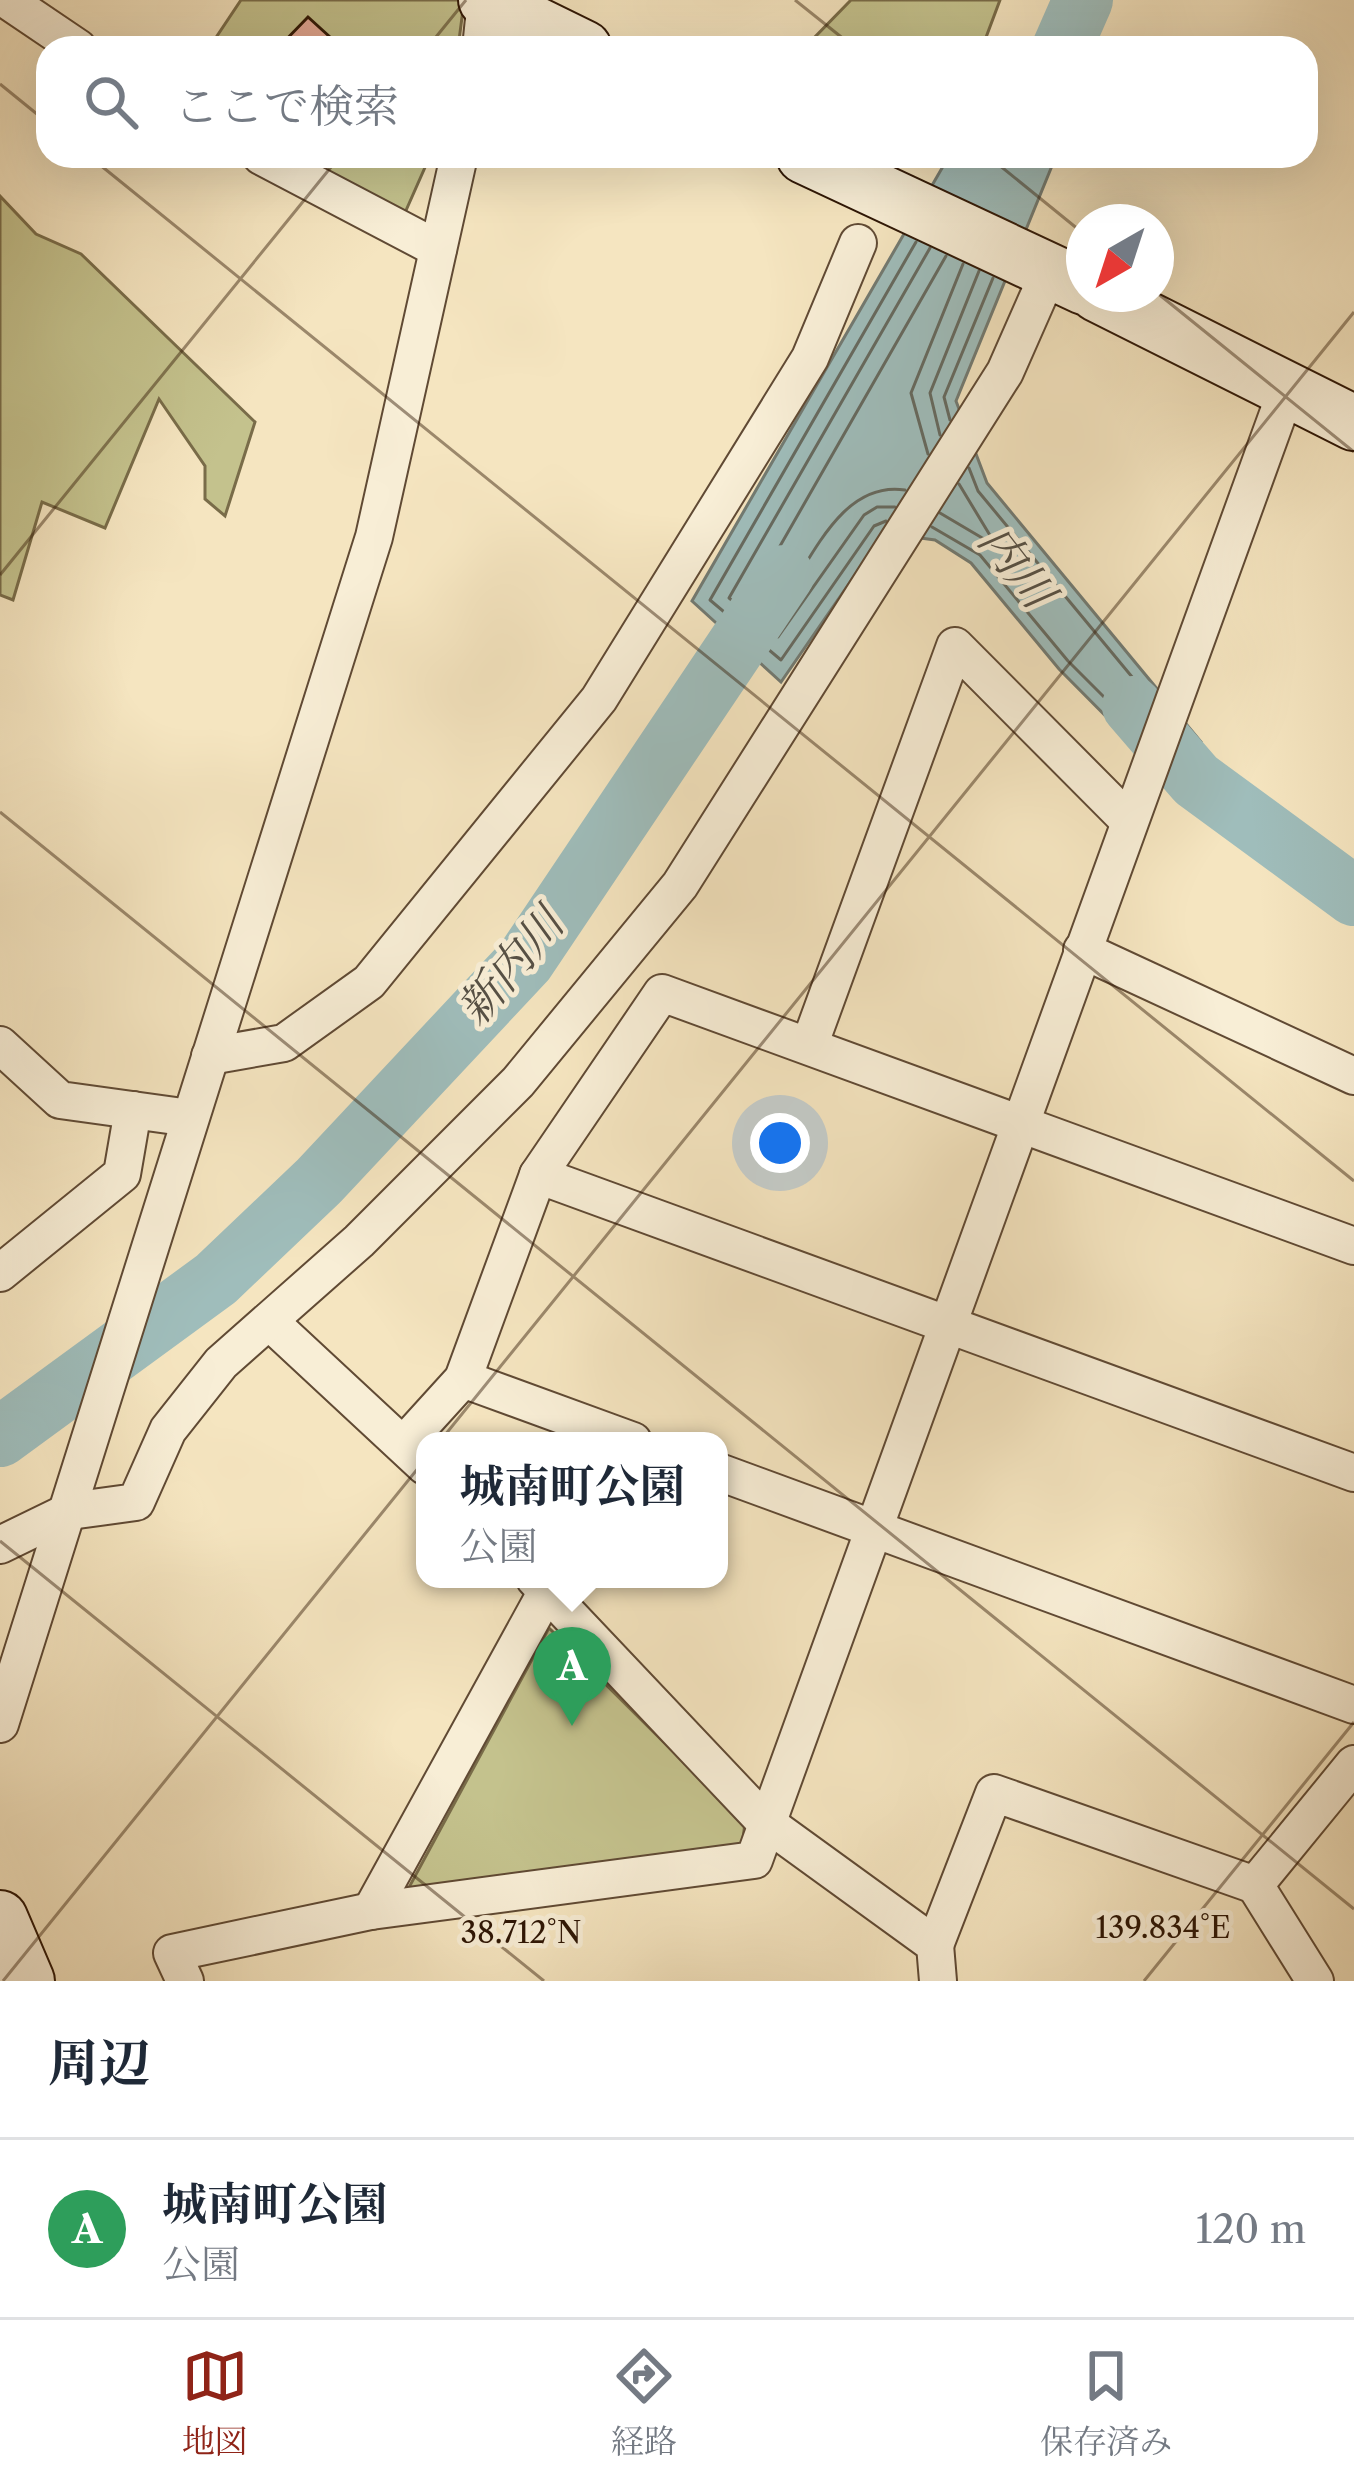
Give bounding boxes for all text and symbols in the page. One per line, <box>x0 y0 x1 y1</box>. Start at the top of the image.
search box <box>36 36 1318 168</box>
icon: search <box>78 69 144 135</box>
text: ここで検索 <box>174 78 399 134</box>
north arrow <box>1066 204 1174 312</box>
water label: 内川 <box>967 513 1070 623</box>
water label: 新内川 <box>445 892 578 1036</box>
your location <box>750 1113 810 1173</box>
popup <box>416 1432 728 1588</box>
text: 城南町公園 <box>459 1458 685 1514</box>
text: 公園 <box>459 1522 538 1570</box>
pin: A <box>533 1627 611 1726</box>
text: 139.834°E <box>1095 1909 1231 1946</box>
text: 38.712°N <box>460 1914 582 1951</box>
text: 周辺 <box>48 2032 150 2094</box>
text: 城南町公園 <box>162 2176 387 2232</box>
text: A <box>72 2205 102 2253</box>
text: 120 m <box>1196 2205 1306 2253</box>
text: 公園 <box>162 2240 240 2288</box>
tab: 地図 <box>182 2343 248 2462</box>
tab: 経路 <box>611 2343 677 2462</box>
tab: 保存済み <box>1040 2343 1172 2462</box>

